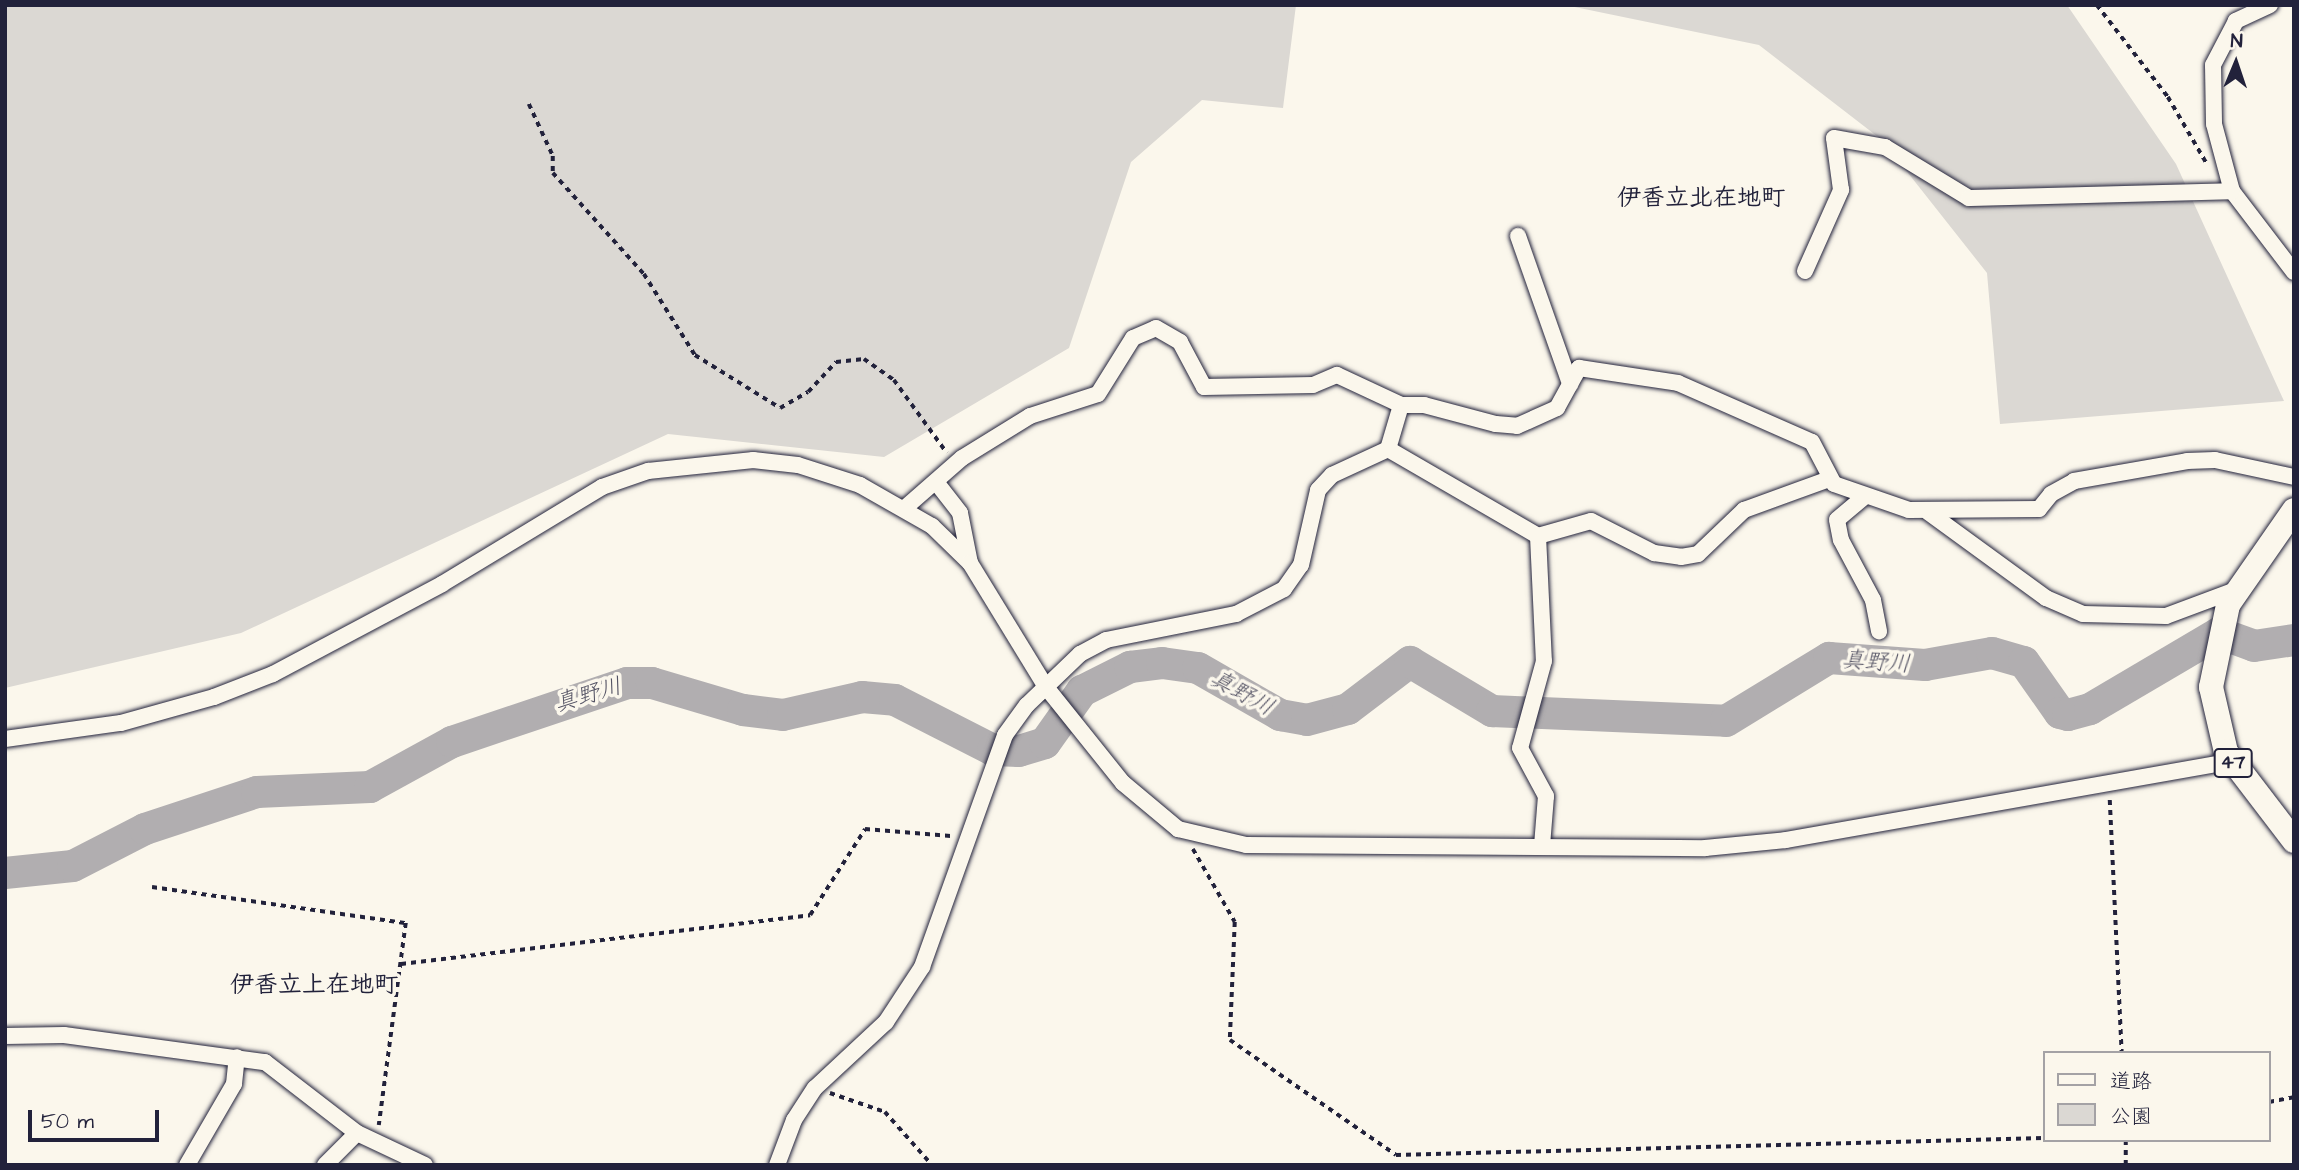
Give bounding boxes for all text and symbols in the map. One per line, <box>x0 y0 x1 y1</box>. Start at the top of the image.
north arrow <box>2201 28 2271 98</box>
text: N <box>2230 28 2243 55</box>
district label: 伊香立北在地町 <box>1617 185 1785 213</box>
water label: 真野川 <box>1841 646 1911 678</box>
water label: 真野川 <box>1205 664 1279 722</box>
water label: 真野川 <box>551 672 625 718</box>
road number: 47 <box>2212 748 2254 778</box>
district label: 伊香立上在地町 <box>230 972 398 1000</box>
legend <box>2044 1051 2271 1142</box>
text: 道路 <box>2110 1067 2152 1096</box>
scale bar <box>32 1096 163 1140</box>
text: 公園 <box>2110 1102 2152 1131</box>
text: 50 m <box>41 1107 94 1136</box>

